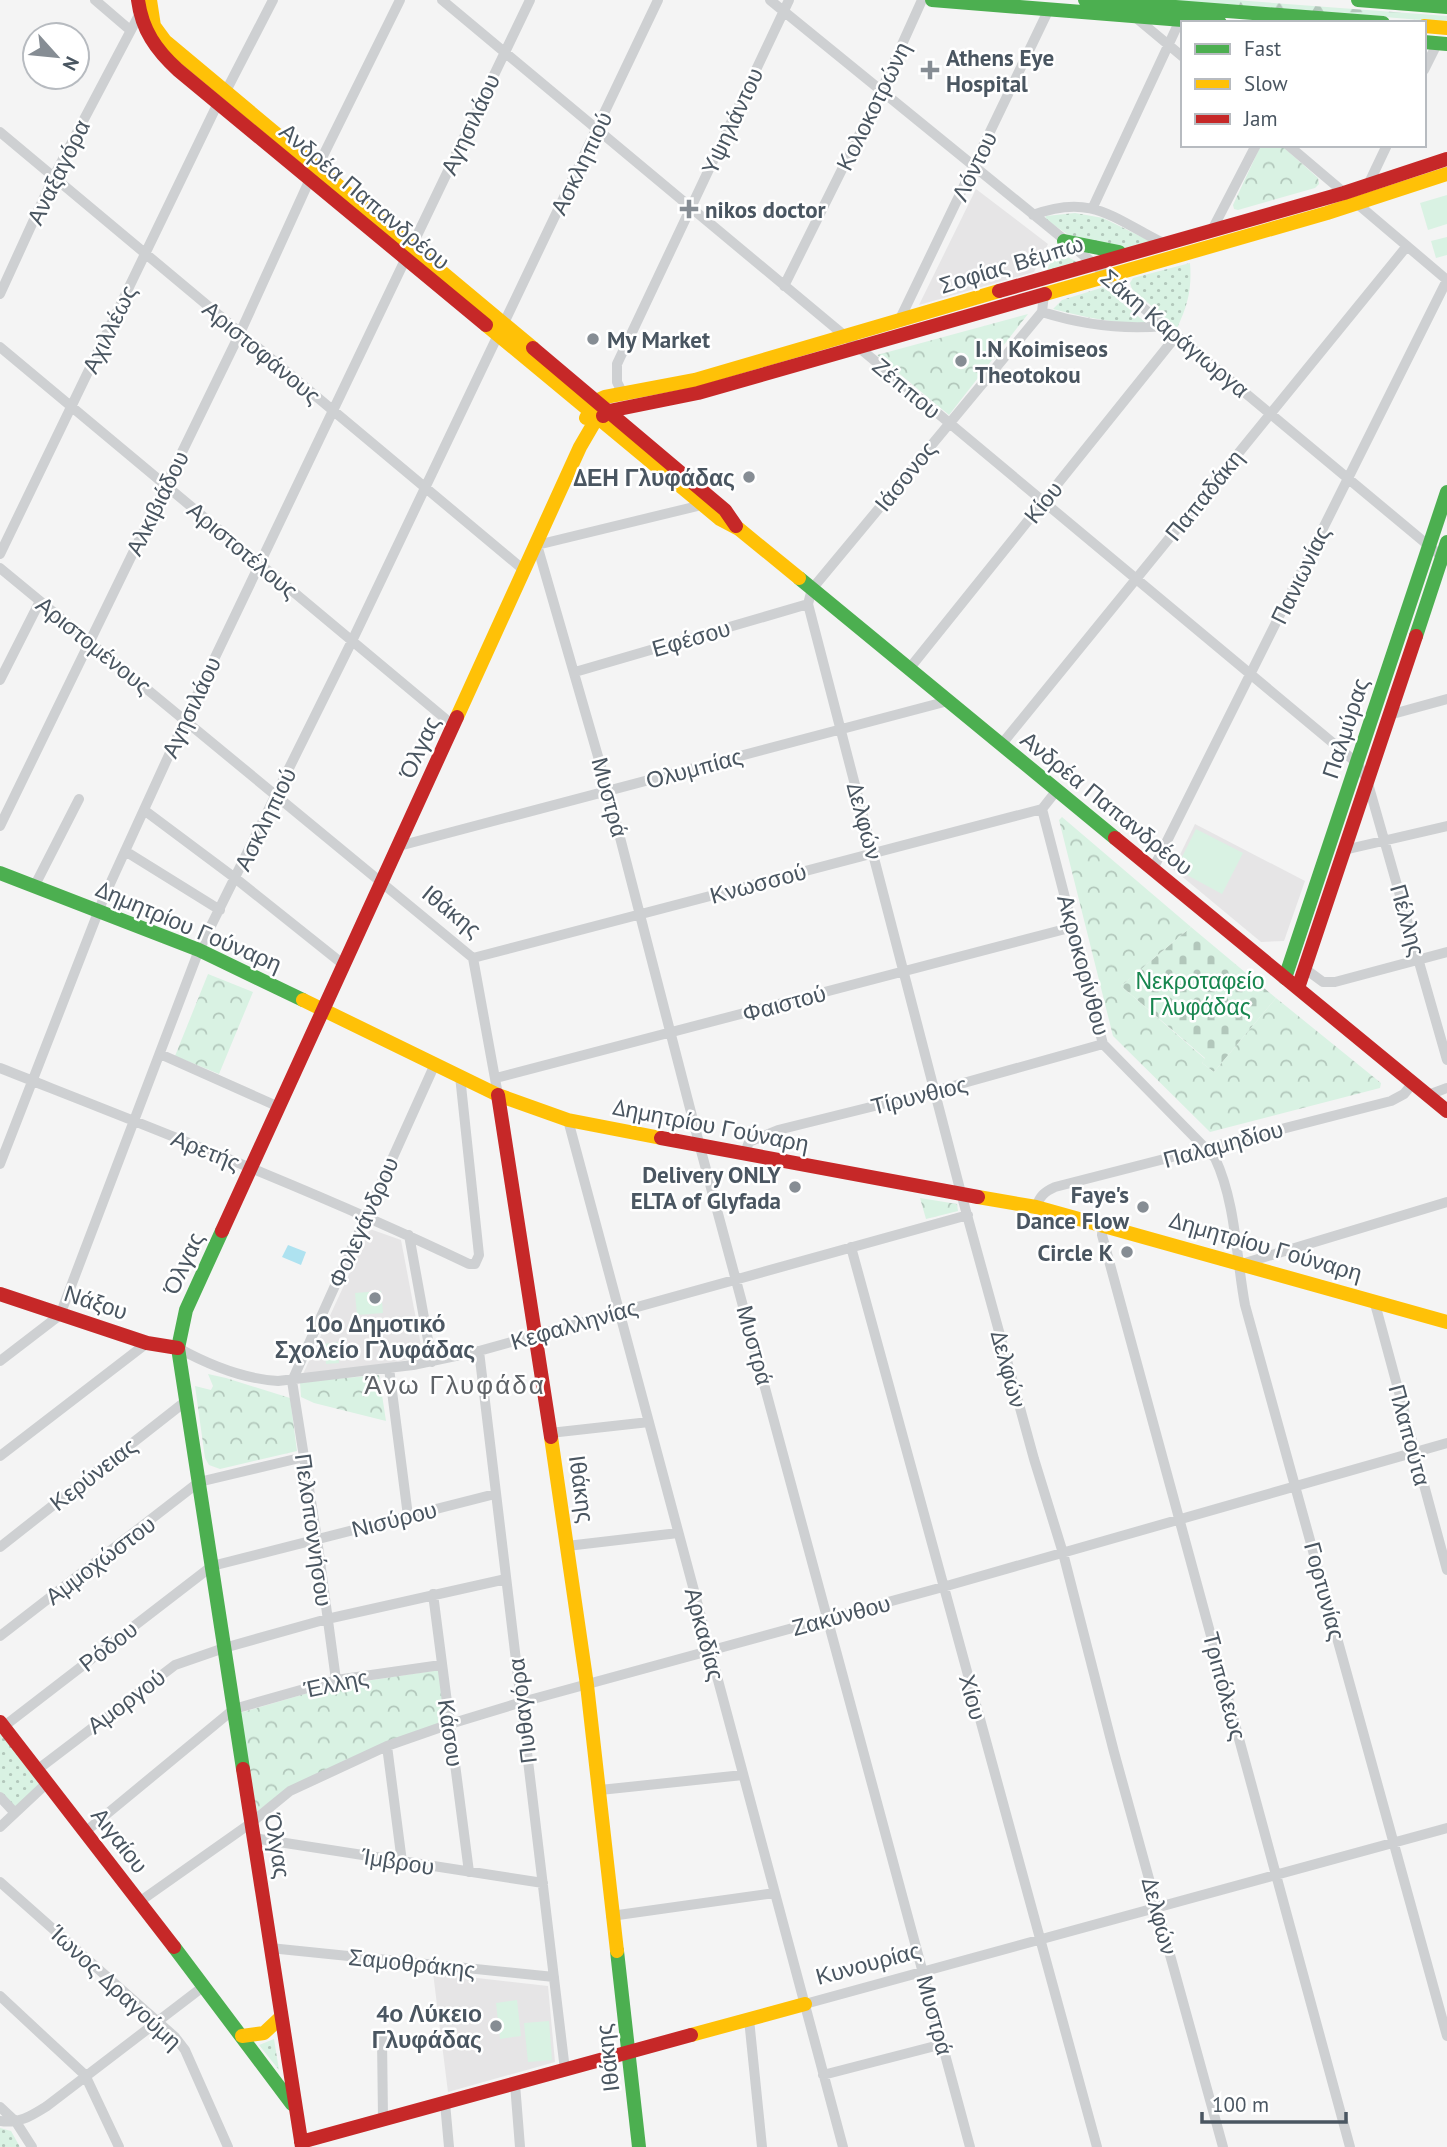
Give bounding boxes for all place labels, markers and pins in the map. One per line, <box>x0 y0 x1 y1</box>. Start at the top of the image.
place label: Athens Eye Hospital <box>946 43 1054 98</box>
marker: Athens Eye Hospital <box>920 60 940 80</box>
place label: nikos doctor <box>705 195 827 224</box>
marker: nikos doctor <box>679 199 699 219</box>
place label: My Market <box>607 325 710 354</box>
marker: My Market <box>585 331 601 347</box>
place label: I.N Koimiseos Theotokou <box>975 334 1108 389</box>
marker: I.N Koimiseos Theotokou <box>953 353 969 369</box>
place label: ΔΕΗ Γλυφάδας <box>573 463 735 492</box>
marker: ΔΕΗ Γλυφάδας <box>741 469 757 485</box>
place label: Delivery ONLY ELTA of Glyfada <box>631 1160 781 1215</box>
marker: Delivery ONLY ELTA of Glyfada <box>787 1179 803 1195</box>
place label: Faye's Dance Flow <box>1016 1180 1129 1235</box>
marker: Faye's Dance Flow <box>1135 1199 1151 1215</box>
place label: Circle K <box>1037 1238 1113 1267</box>
marker: Circle K <box>1119 1244 1135 1260</box>
marker: 10o Δημοτικό Σχολείο Γλυφάδας <box>367 1290 383 1306</box>
place label: 10o Δημοτικό Σχολείο Γλυφάδας <box>275 1309 475 1364</box>
place label: 4ο Λύκειο Γλυφάδας <box>372 1999 482 2054</box>
marker: 4ο Λύκειο Γλυφάδας <box>488 2018 504 2034</box>

